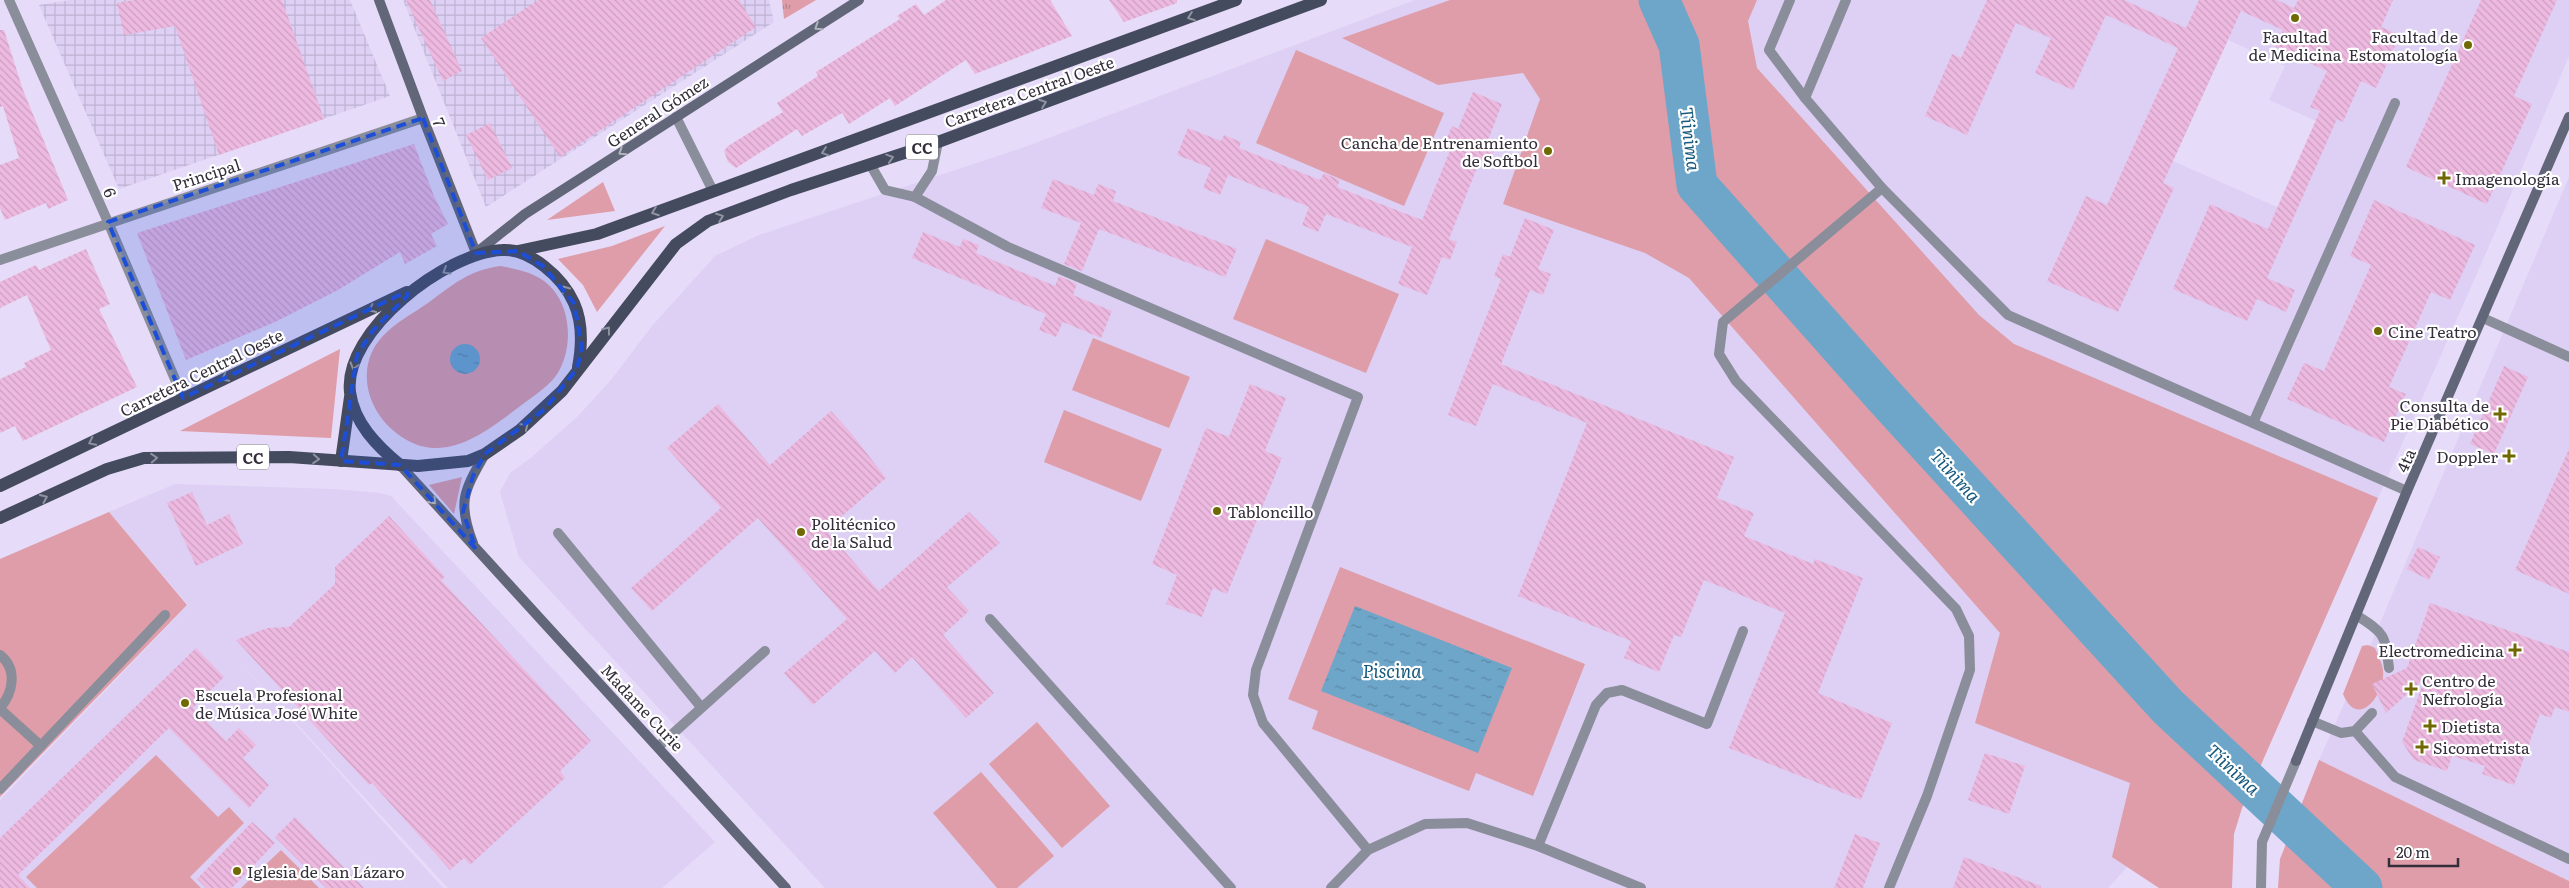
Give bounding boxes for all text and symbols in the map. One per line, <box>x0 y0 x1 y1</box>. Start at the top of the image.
one-way arrow <box>1187 11 1195 21</box>
marker: Facultad de Medicina <box>2289 12 2301 24</box>
one-way arrow <box>814 20 823 30</box>
place label: Facultad de Medicina <box>2249 24 2342 66</box>
place label: Facultad de Estomatología <box>2348 24 2458 66</box>
marker: Facultad de Estomatología <box>2462 39 2474 51</box>
street label: Carretera Central Oeste <box>941 49 1117 133</box>
street label: General Gómez <box>602 69 712 153</box>
one-way arrow <box>1038 99 1047 109</box>
water label: Tíinima <box>1674 106 1708 173</box>
street label: 7 <box>427 114 453 130</box>
place label: Cancha de Entrenamiento de Softbol <box>1341 130 1538 172</box>
road number: CC <box>906 134 938 160</box>
one-way arrow <box>618 145 627 155</box>
marker: Cancha de Entrenamiento de Softbol <box>1542 145 1554 157</box>
one-way arrow <box>821 146 829 156</box>
street label: Principal <box>169 152 243 196</box>
one-way arrow <box>885 153 894 163</box>
place label: Imagenología <box>2455 166 2560 190</box>
marker: Imagenología <box>2437 171 2451 185</box>
street label: 6 <box>98 183 124 201</box>
one-way arrow <box>651 206 660 216</box>
one-way arrow <box>715 213 724 223</box>
one-way arrow <box>442 264 451 274</box>
one-way arrow <box>562 286 571 295</box>
one-way arrow <box>368 302 377 313</box>
place label: Cine Teatro <box>2388 319 2477 343</box>
street label: Carretera Central Oeste <box>115 322 287 422</box>
marker: Cine Teatro <box>2372 325 2384 337</box>
one-way arrow <box>601 326 610 336</box>
one-way arrow <box>350 362 360 370</box>
one-way arrow <box>221 372 230 382</box>
place label: Consulta de Pie Diabético <box>2390 393 2489 435</box>
marker: Consulta de Pie Diabético <box>2493 407 2507 421</box>
one-way arrow <box>519 423 528 431</box>
one-way arrow <box>88 436 97 446</box>
water label: Tíinima <box>1925 442 1988 508</box>
road number: CC <box>237 444 269 470</box>
street label: 4ta <box>2389 444 2421 476</box>
place label: Doppler <box>2436 444 2498 468</box>
marker: Doppler <box>2502 449 2516 463</box>
one-way arrow <box>150 452 158 463</box>
one-way arrow <box>313 453 321 464</box>
one-way arrow <box>39 494 48 504</box>
one-way arrow <box>427 496 436 505</box>
place label: Tabloncillo <box>1227 499 1313 523</box>
marker: Tabloncillo <box>1211 505 1223 517</box>
place label: Politécnico de la Salud <box>811 511 896 553</box>
marker: Politécnico de la Salud <box>795 526 807 538</box>
place label: Electromedicina <box>2378 638 2504 662</box>
marker: Electromedicina <box>2508 643 2522 657</box>
water label: Piscina <box>1363 657 1422 684</box>
street label: Madame Curie <box>596 658 690 756</box>
place label: Centro de Nefrología <box>2422 668 2503 710</box>
place label: Escuela Profesional de Música José White <box>195 682 358 724</box>
marker: Centro de Nefrología <box>2404 682 2418 696</box>
marker: Escuela Profesional de Música José White <box>179 697 191 709</box>
place label: Dietista <box>2441 714 2501 738</box>
marker: Dietista <box>2423 719 2437 733</box>
place label: Sicometrista <box>2433 735 2530 759</box>
water label: Tíinima <box>2201 737 2267 801</box>
marker: Sicometrista <box>2415 740 2429 754</box>
scale bar <box>2389 836 2458 868</box>
text: 20 m <box>2396 840 2430 863</box>
place label: Iglesia de San Lázaro <box>247 859 405 883</box>
marker: Iglesia de San Lázaro <box>231 865 243 877</box>

